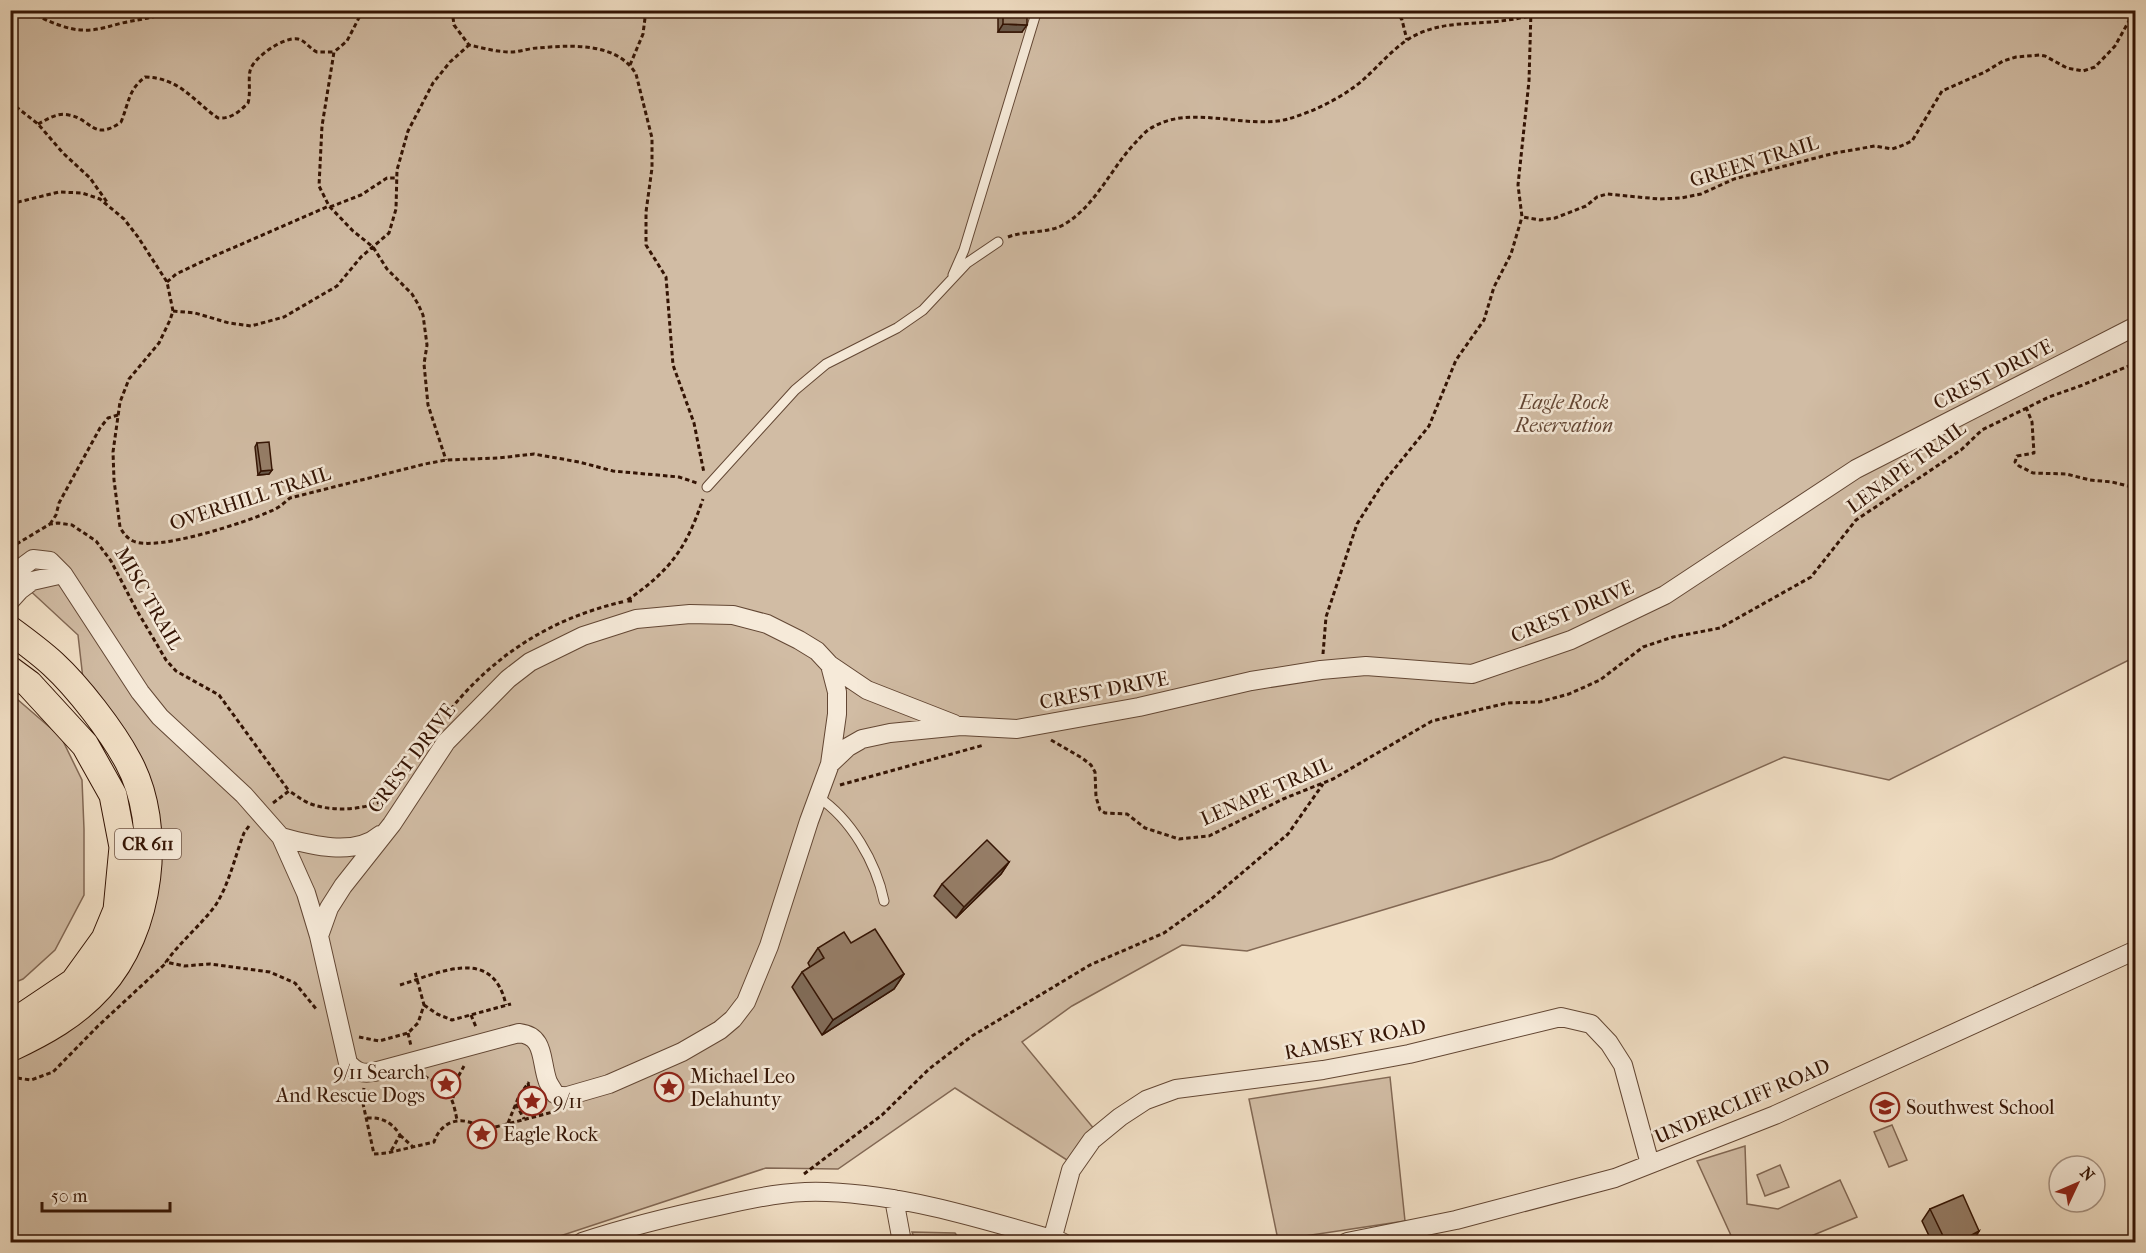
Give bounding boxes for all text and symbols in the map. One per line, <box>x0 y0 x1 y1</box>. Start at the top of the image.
street label: GREEN TRAIL <box>1687 131 1821 192</box>
street label: CREST DRIVE <box>1930 334 2057 414</box>
park label: Eagle Rock Reservation <box>1513 391 1613 437</box>
street label: LENAPE TRAIL <box>1842 417 1970 518</box>
street label: OVERHILL TRAIL <box>167 462 334 535</box>
street label: MISC TRAIL <box>110 543 187 654</box>
street label: CREST DRIVE <box>1507 575 1637 648</box>
street label: CREST DRIVE <box>1038 667 1171 714</box>
street label: CREST DRIVE <box>363 699 460 817</box>
street label: LENAPE TRAIL <box>1197 752 1335 831</box>
road number: CR 611 <box>115 829 181 859</box>
street label: RAMSEY ROAD <box>1282 1014 1428 1065</box>
street label: UNDERCLIFF ROAD <box>1651 1054 1833 1149</box>
place label: 9/11 Search And Rescue Dogs <box>275 1061 426 1107</box>
place label: Michael Leo Delahunty <box>690 1065 795 1111</box>
place icon: 9/11 Search And Rescue Dogs <box>430 1068 462 1100</box>
place icon: Michael Leo Delahunty <box>653 1071 685 1103</box>
place icon: 9/11 <box>516 1085 548 1117</box>
place label: 9/11 <box>553 1090 583 1113</box>
school or university icon: Southwest School <box>1869 1091 1901 1123</box>
place label: Southwest School <box>1906 1096 2055 1119</box>
place icon: Eagle Rock <box>466 1118 498 1150</box>
place label: Eagle Rock <box>503 1123 599 1146</box>
north arrow <box>2047 1154 2107 1214</box>
text: N <box>2076 1163 2099 1186</box>
scale bar <box>42 1175 170 1213</box>
text: 50 m <box>51 1186 88 1207</box>

